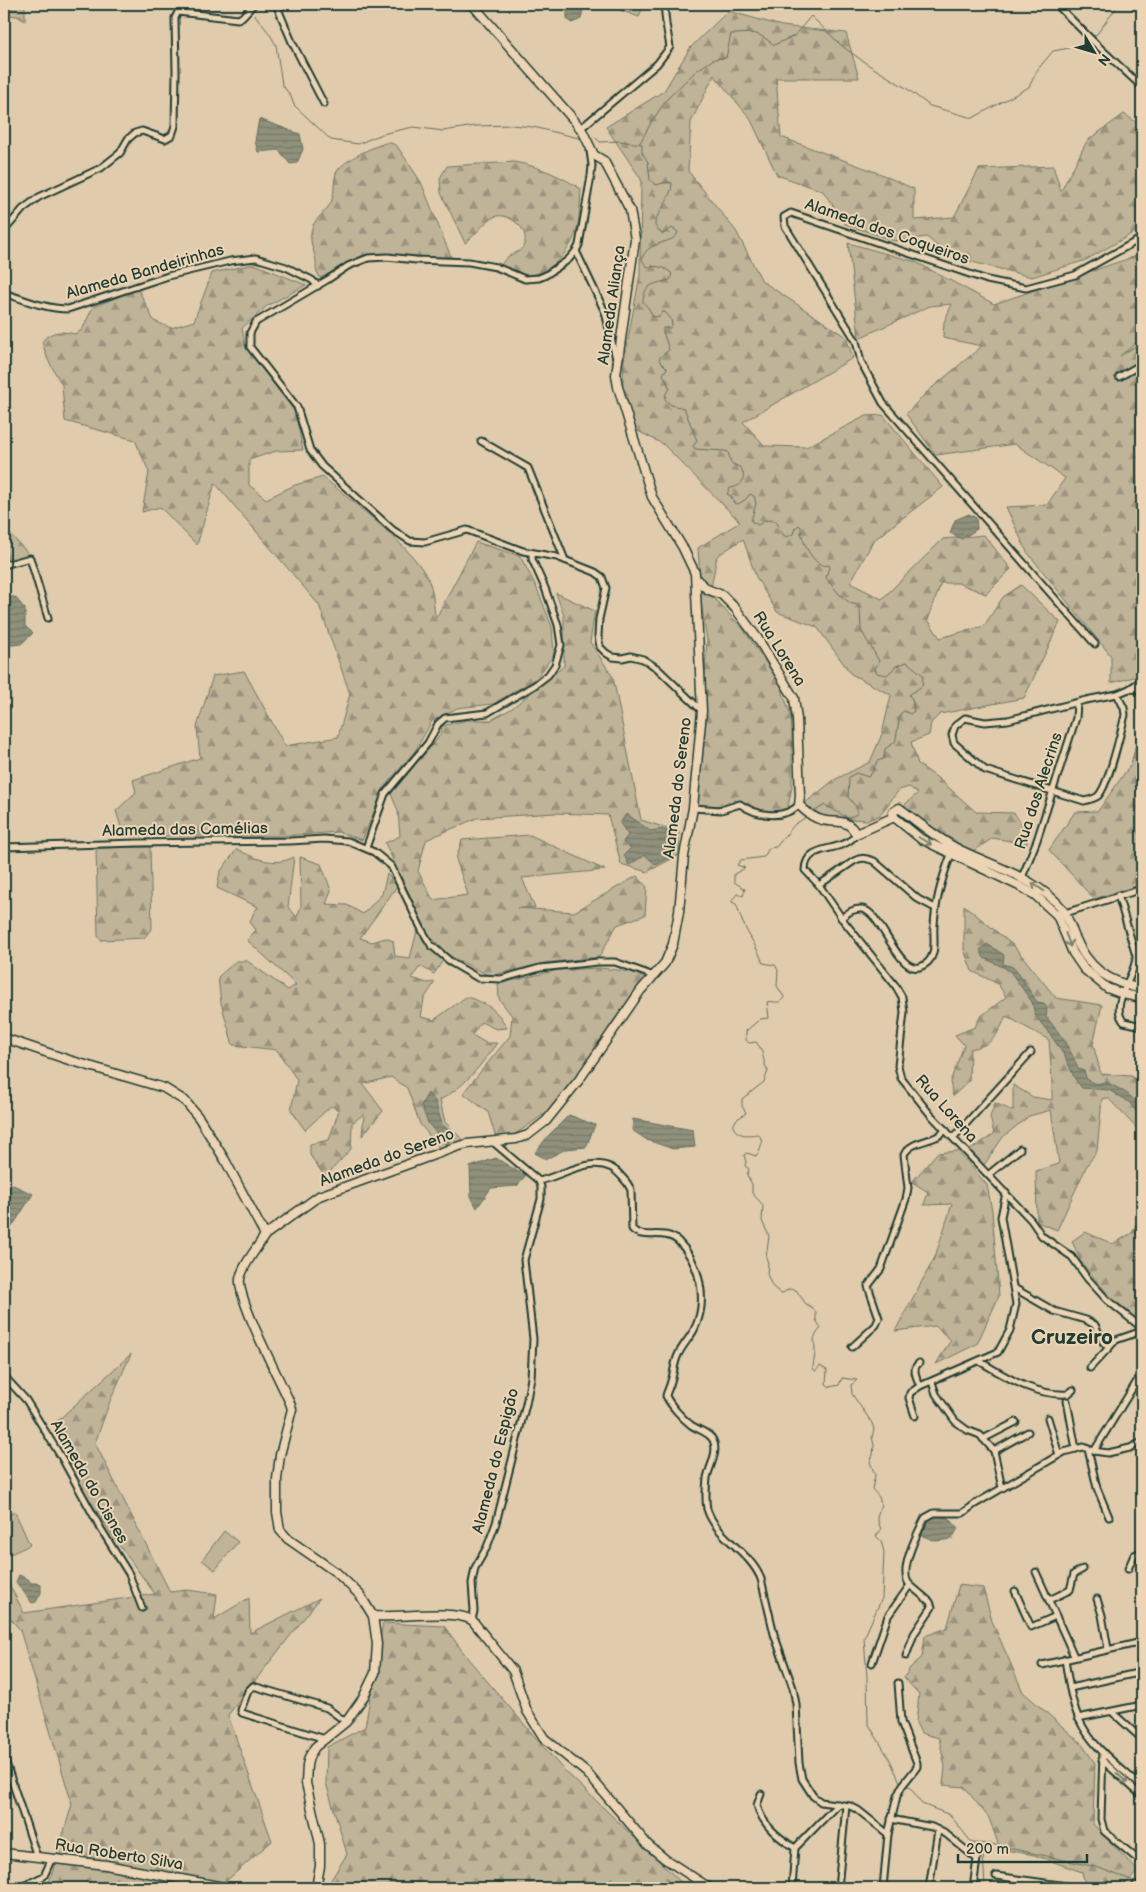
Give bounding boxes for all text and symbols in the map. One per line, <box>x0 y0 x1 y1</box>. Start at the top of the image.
north arrow <box>1068 28 1118 78</box>
text: N <box>1094 50 1114 69</box>
street label: Alameda dos Coqueiros <box>802 195 972 269</box>
street label: Alameda Bandeirinhas <box>64 240 226 304</box>
street label: Alameda Aliança <box>594 244 630 366</box>
street label: Rua Lorena <box>749 608 809 690</box>
street label: Alameda do Sereno <box>660 716 696 860</box>
street label: Rua dos Alecrins <box>1011 730 1067 852</box>
street label: Alameda das Camélias <box>102 819 268 841</box>
one-way arrow <box>918 836 932 846</box>
one-way arrow <box>1031 882 1045 892</box>
one-way arrow <box>1064 932 1073 947</box>
street label: Rua Lorena <box>911 1071 981 1147</box>
street label: Alameda do Sereno <box>317 1125 457 1191</box>
district label: Cruzeiro <box>1031 1325 1113 1350</box>
street label: Alameda do Espigão <box>469 1386 523 1536</box>
street label: Alameda do Cisnes <box>46 1417 132 1547</box>
one-way arrow <box>1116 1773 1129 1784</box>
scale bar <box>958 1832 1087 1864</box>
street label: Rua Roberto Silva <box>53 1835 185 1875</box>
text: 200 m <box>966 1840 1009 1859</box>

